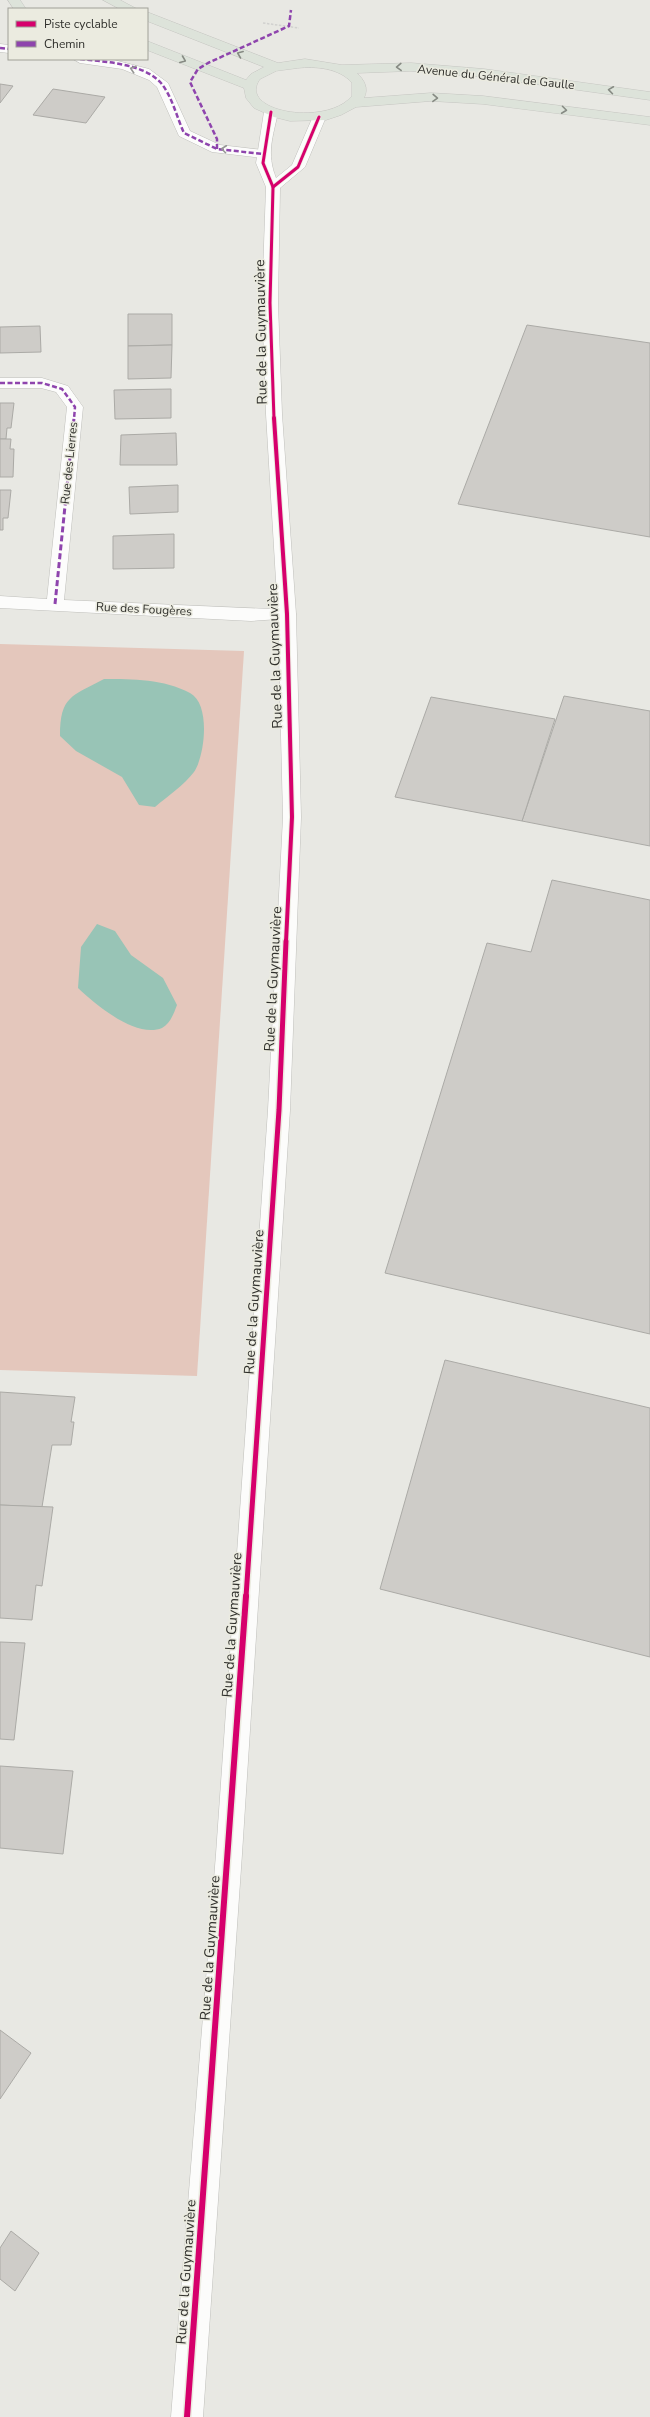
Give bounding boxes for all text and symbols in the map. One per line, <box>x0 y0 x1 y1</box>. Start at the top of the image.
legend <box>8 8 148 60</box>
text: Piste cyclable <box>44 16 118 32</box>
text: Chemin <box>44 36 85 52</box>
one-way arrow <box>236 51 244 59</box>
one-way arrow <box>180 55 187 63</box>
street label: Avenue du Général de Gaulle <box>417 61 575 93</box>
one-way arrow <box>396 63 402 72</box>
one-way arrow <box>130 65 137 74</box>
one-way arrow <box>608 86 614 95</box>
one-way arrow <box>432 93 438 102</box>
one-way arrow <box>561 105 567 114</box>
one-way arrow <box>221 145 227 154</box>
street label: Rue de la Guymauvière <box>250 259 272 405</box>
street label: Rue des Lierres <box>57 421 81 505</box>
street label: Rue de la Guymauvière <box>263 583 287 729</box>
street label: Rue des Fougères <box>96 598 193 620</box>
street label: Rue de la Guymauvière <box>260 906 286 1052</box>
street label: Rue de la Guymauvière <box>239 1229 269 1375</box>
street label: Rue de la Guymauvière <box>217 1552 247 1698</box>
street label: Rue de la Guymauvière <box>195 1875 225 2021</box>
street label: Rue de la Guymauvière <box>171 2199 201 2345</box>

